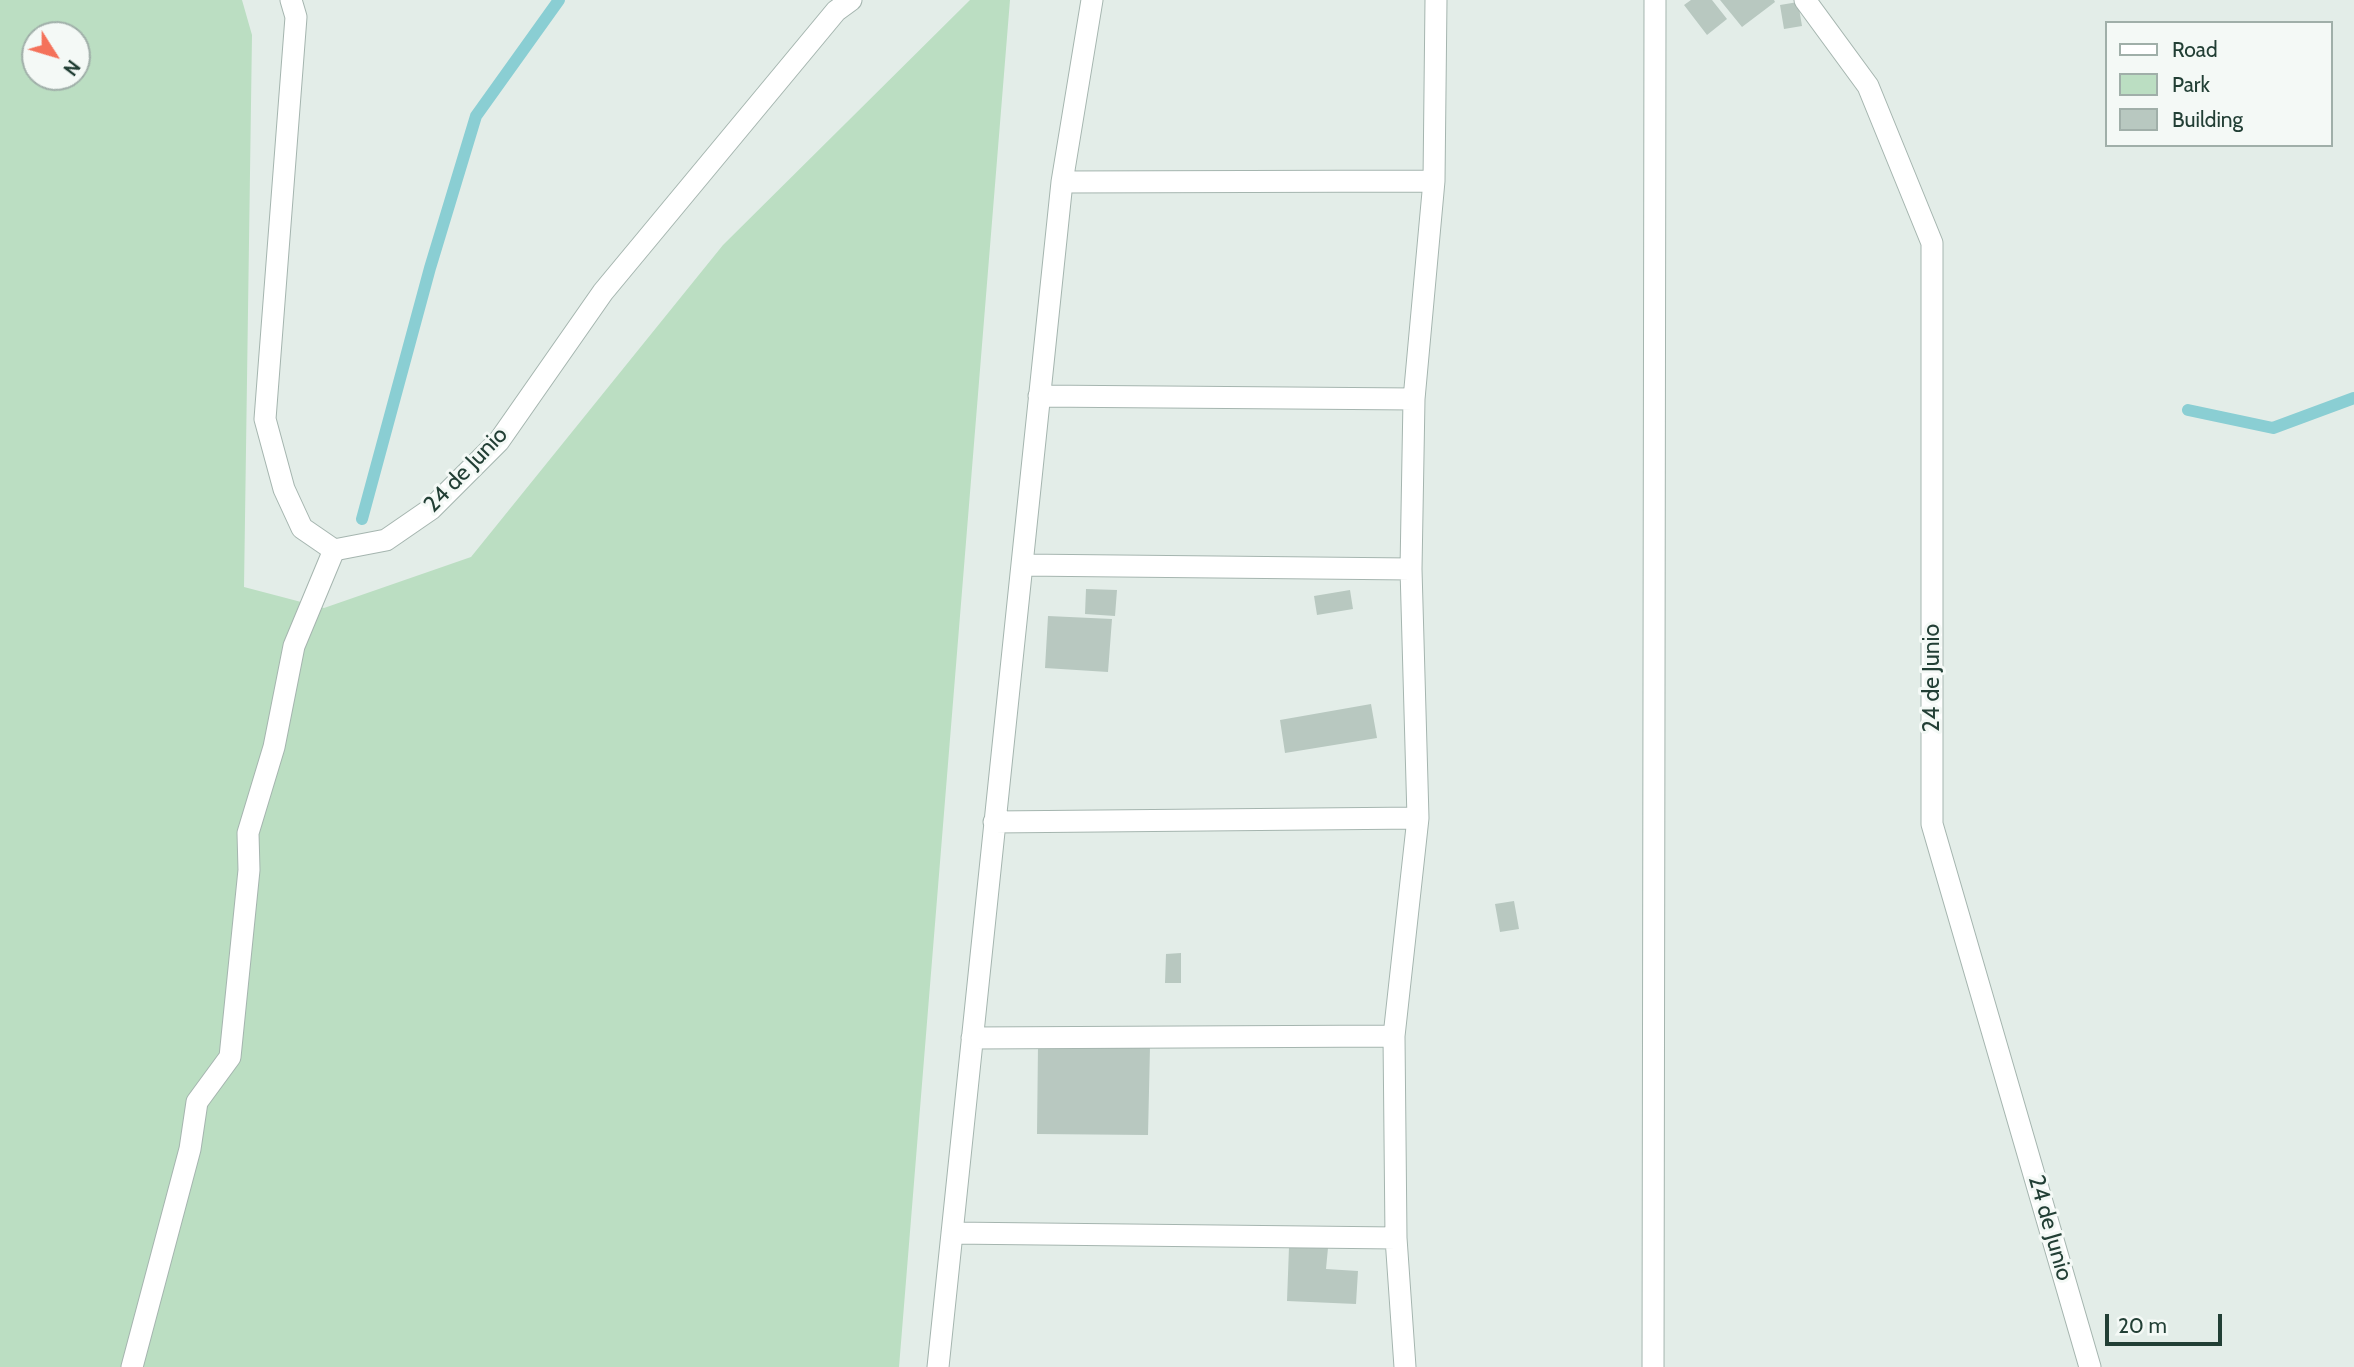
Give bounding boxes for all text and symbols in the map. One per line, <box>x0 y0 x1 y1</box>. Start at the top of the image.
north arrow <box>21 21 91 91</box>
legend <box>2106 21 2333 147</box>
text: Road <box>2172 37 2218 62</box>
text: N <box>58 55 85 80</box>
text: Park <box>2172 72 2210 97</box>
text: Building <box>2172 107 2243 132</box>
street label: 24 de Junio <box>418 421 514 519</box>
street label: 24 de Junio <box>1918 624 1946 732</box>
street label: 24 de Junio <box>2022 1172 2078 1284</box>
scale bar <box>2109 1300 2226 1344</box>
text: 20 m <box>2118 1313 2167 1338</box>

